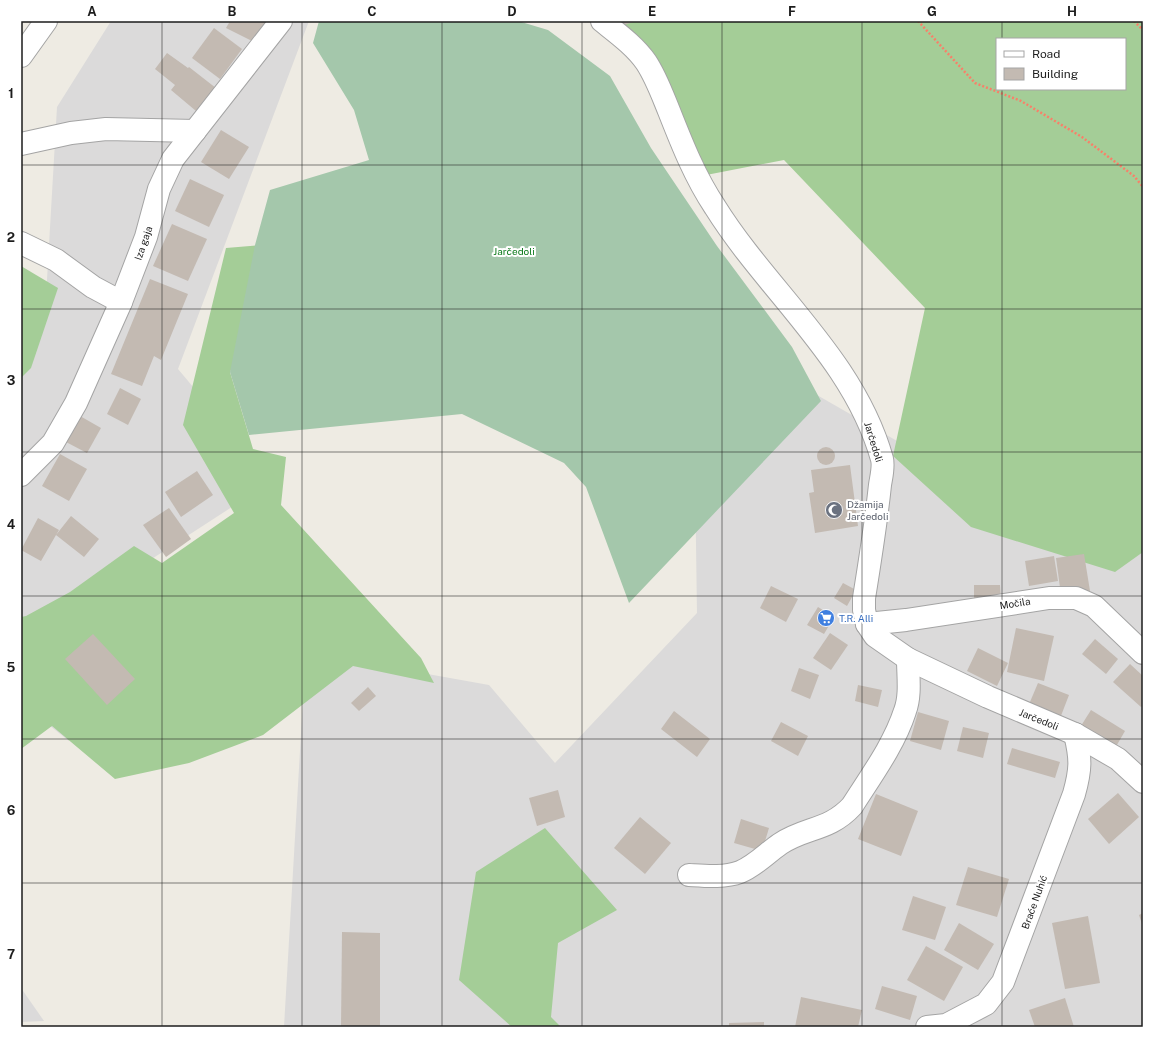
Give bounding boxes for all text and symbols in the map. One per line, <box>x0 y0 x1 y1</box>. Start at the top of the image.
text: A <box>87 4 97 19</box>
text: B <box>228 4 237 19</box>
text: C <box>367 4 377 19</box>
text: D <box>507 4 517 19</box>
text: E <box>648 4 656 19</box>
text: F <box>788 4 796 19</box>
text: G <box>927 4 937 19</box>
text: H <box>1067 4 1077 19</box>
legend <box>996 38 1126 90</box>
text: Road <box>1032 47 1060 61</box>
text: Building <box>1032 67 1078 81</box>
text: 1 <box>8 86 14 101</box>
street label: Iza gaja <box>132 224 154 262</box>
text: 2 <box>7 230 15 245</box>
park label: Jarčedoli <box>493 245 535 257</box>
text: 3 <box>7 373 16 388</box>
street label: Jarčedoli <box>862 420 886 464</box>
place label: Džamija Jarčedoli <box>847 498 888 522</box>
mosque icon: Džamija Jarčedoli <box>824 500 844 520</box>
text: 4 <box>7 517 16 532</box>
street label: Močila <box>999 595 1031 611</box>
supermarket icon: T.R. Alli <box>816 608 836 628</box>
place label: T.R. Alli <box>839 612 873 624</box>
text: 5 <box>7 660 16 675</box>
street label: Jarčedoli <box>1018 706 1060 732</box>
text: 6 <box>7 803 16 818</box>
street label: Braće Nuhić <box>1019 873 1049 931</box>
text: 7 <box>7 947 15 962</box>

